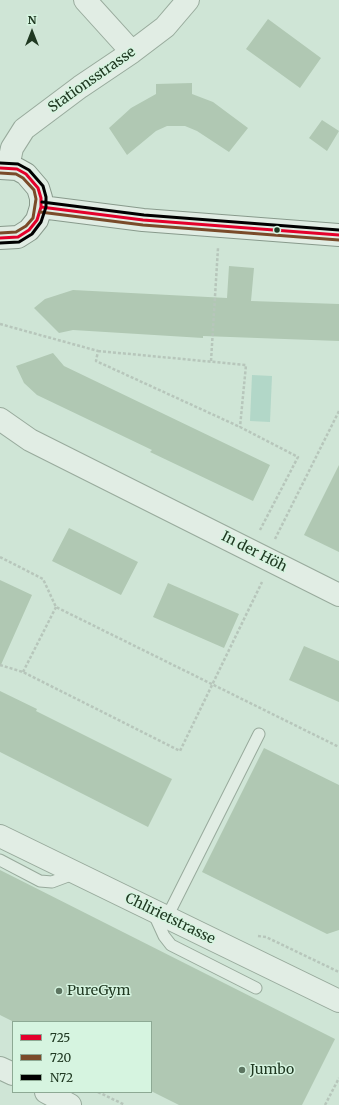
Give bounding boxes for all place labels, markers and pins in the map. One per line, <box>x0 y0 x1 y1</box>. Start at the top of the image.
unlabelled marker <box>272 225 282 235</box>
place label: PureGym <box>67 983 130 999</box>
marker: PureGym <box>54 986 64 996</box>
place label: Jumbo <box>250 1062 294 1078</box>
marker: Jumbo <box>237 1065 247 1075</box>

